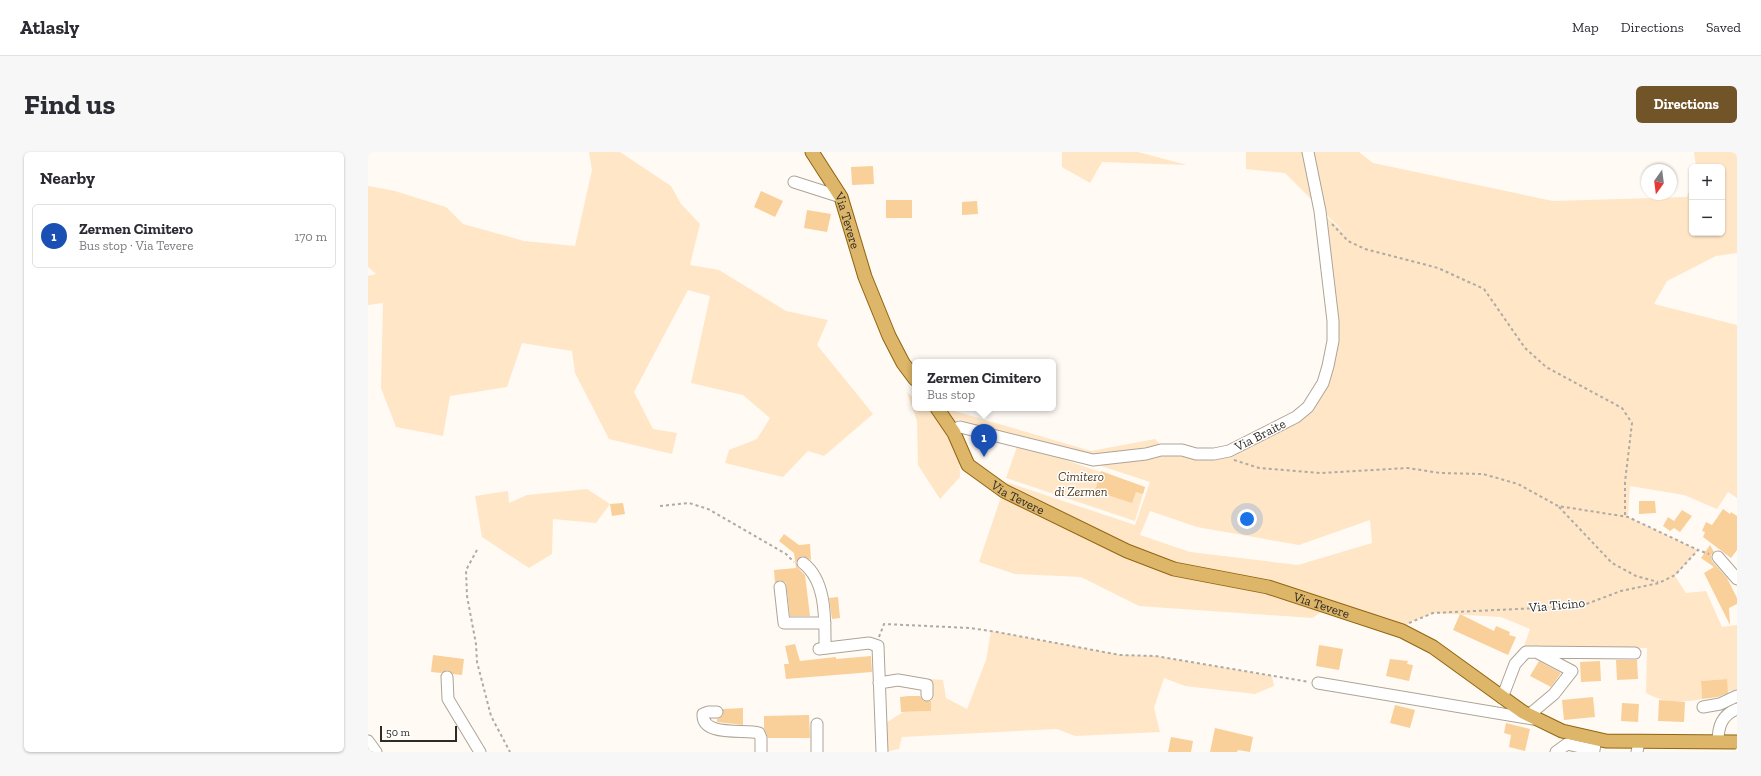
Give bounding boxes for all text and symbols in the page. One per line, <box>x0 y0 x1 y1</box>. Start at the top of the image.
text: Atlasly <box>20 16 79 39</box>
text: Map <box>1572 19 1599 36</box>
text: Directions <box>1621 19 1684 36</box>
text: Saved <box>1706 19 1741 36</box>
button: Directions <box>1636 86 1737 123</box>
text: Find us <box>24 88 115 121</box>
north arrow <box>1641 164 1677 200</box>
map controls <box>1689 164 1725 236</box>
button: + <box>1689 164 1725 200</box>
text: Nearby <box>40 168 95 188</box>
street label: Via Tevere <box>832 188 864 250</box>
button: − <box>1689 200 1725 236</box>
text: Zermen Cimitero <box>79 220 193 238</box>
text: 1 <box>51 229 57 244</box>
text: 170 m <box>294 229 327 244</box>
text: Bus stop · Via Tevere <box>79 238 193 253</box>
popup <box>912 359 1056 411</box>
text: Zermen Cimitero <box>927 369 1041 387</box>
text: Bus stop <box>927 387 975 402</box>
street label: Via Braite <box>1231 416 1288 455</box>
pin: 1 <box>971 424 997 457</box>
park label: Cimitero di Zermen <box>1055 469 1108 499</box>
street label: Via Tevere <box>988 476 1047 517</box>
your location <box>1237 509 1257 529</box>
street label: Via Tevere <box>1291 588 1352 621</box>
street label: Via Ticino <box>1527 595 1586 615</box>
scale bar <box>380 724 457 743</box>
text: 50 m <box>386 726 410 739</box>

